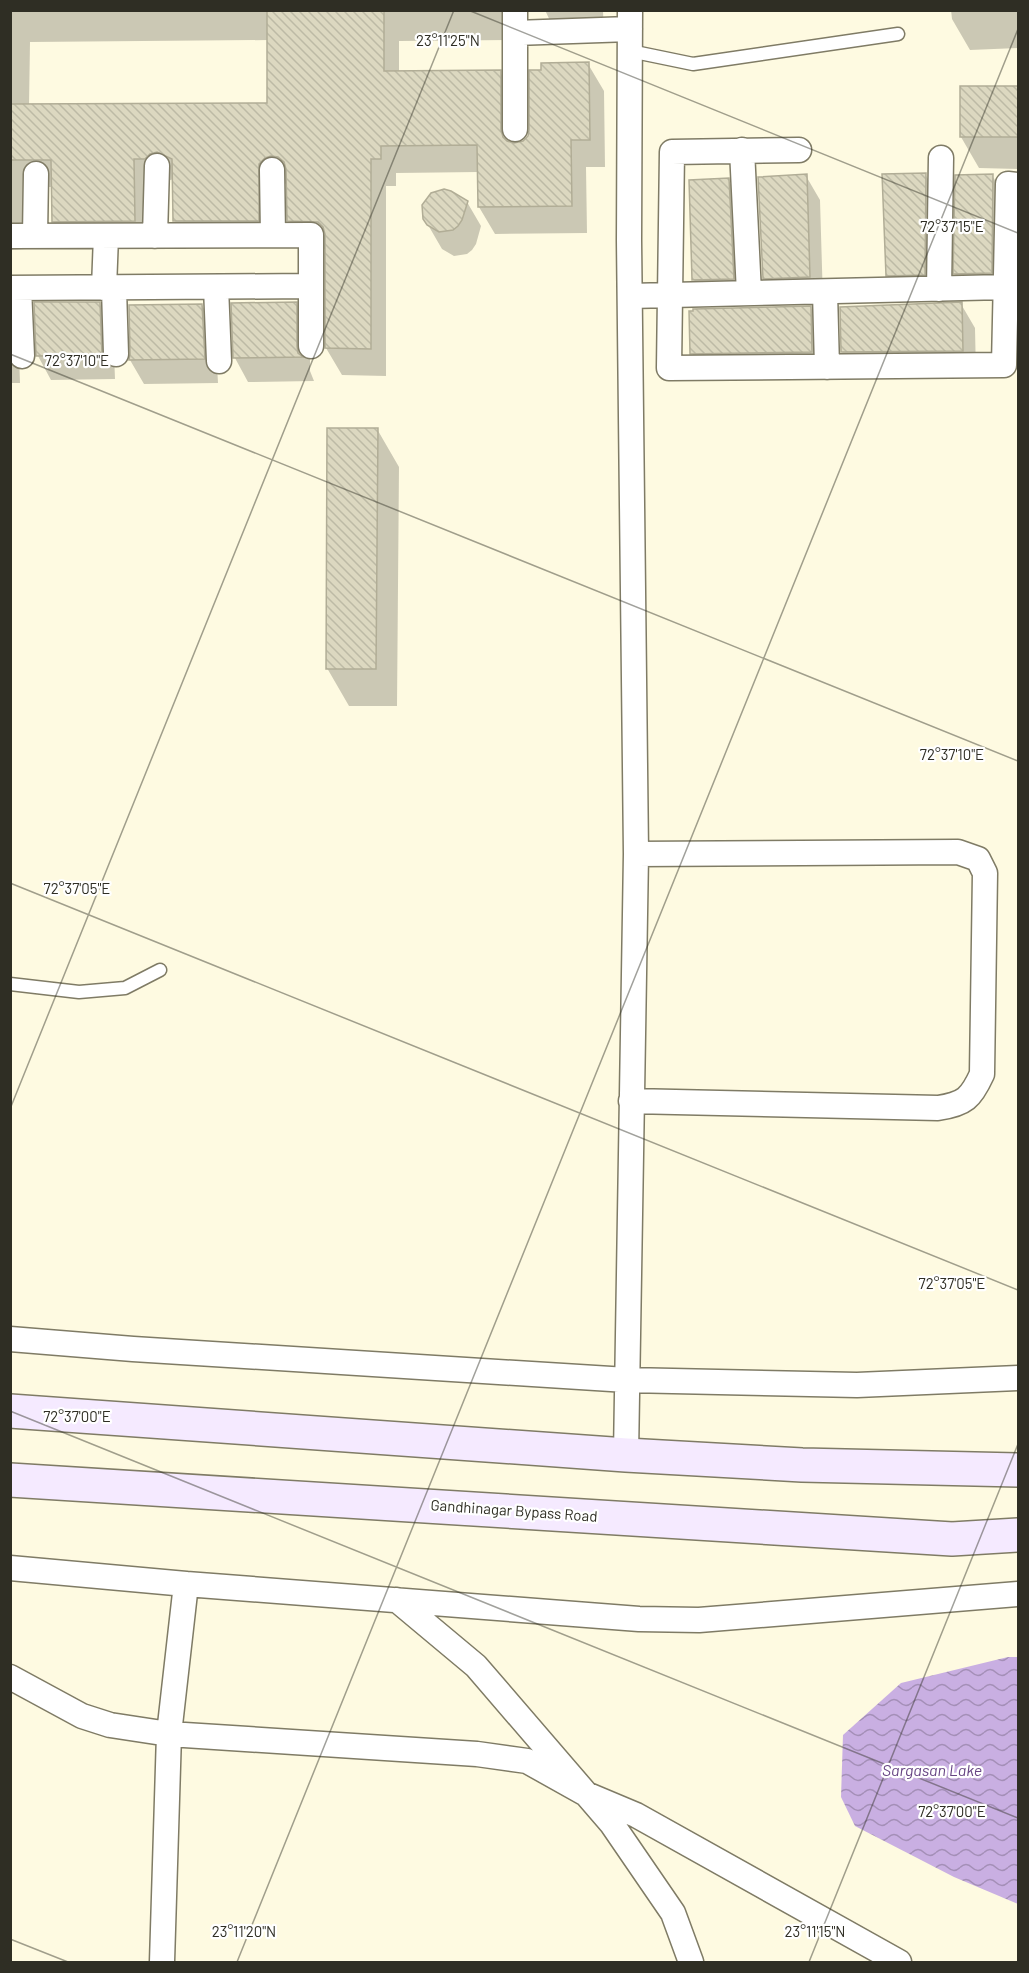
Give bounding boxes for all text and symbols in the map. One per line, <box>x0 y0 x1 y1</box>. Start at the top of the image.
text: 23°11'25"N <box>416 31 480 49</box>
text: 72°37'15"E <box>920 217 984 235</box>
text: 72°37'10"E <box>45 351 109 369</box>
text: 72°37'10"E <box>920 745 984 763</box>
text: 72°37'05"E <box>44 879 110 897</box>
text: 72°37'05"E <box>919 1274 985 1292</box>
text: 72°37'00"E <box>43 1407 111 1425</box>
street label: Gandhinagar Bypass Road <box>430 1495 598 1525</box>
water label: Sargasan Lake <box>882 1760 982 1779</box>
text: 72°37'00"E <box>918 1802 986 1820</box>
text: 23°11'20"N <box>212 1922 276 1940</box>
text: 23°11'15"N <box>785 1922 845 1940</box>

